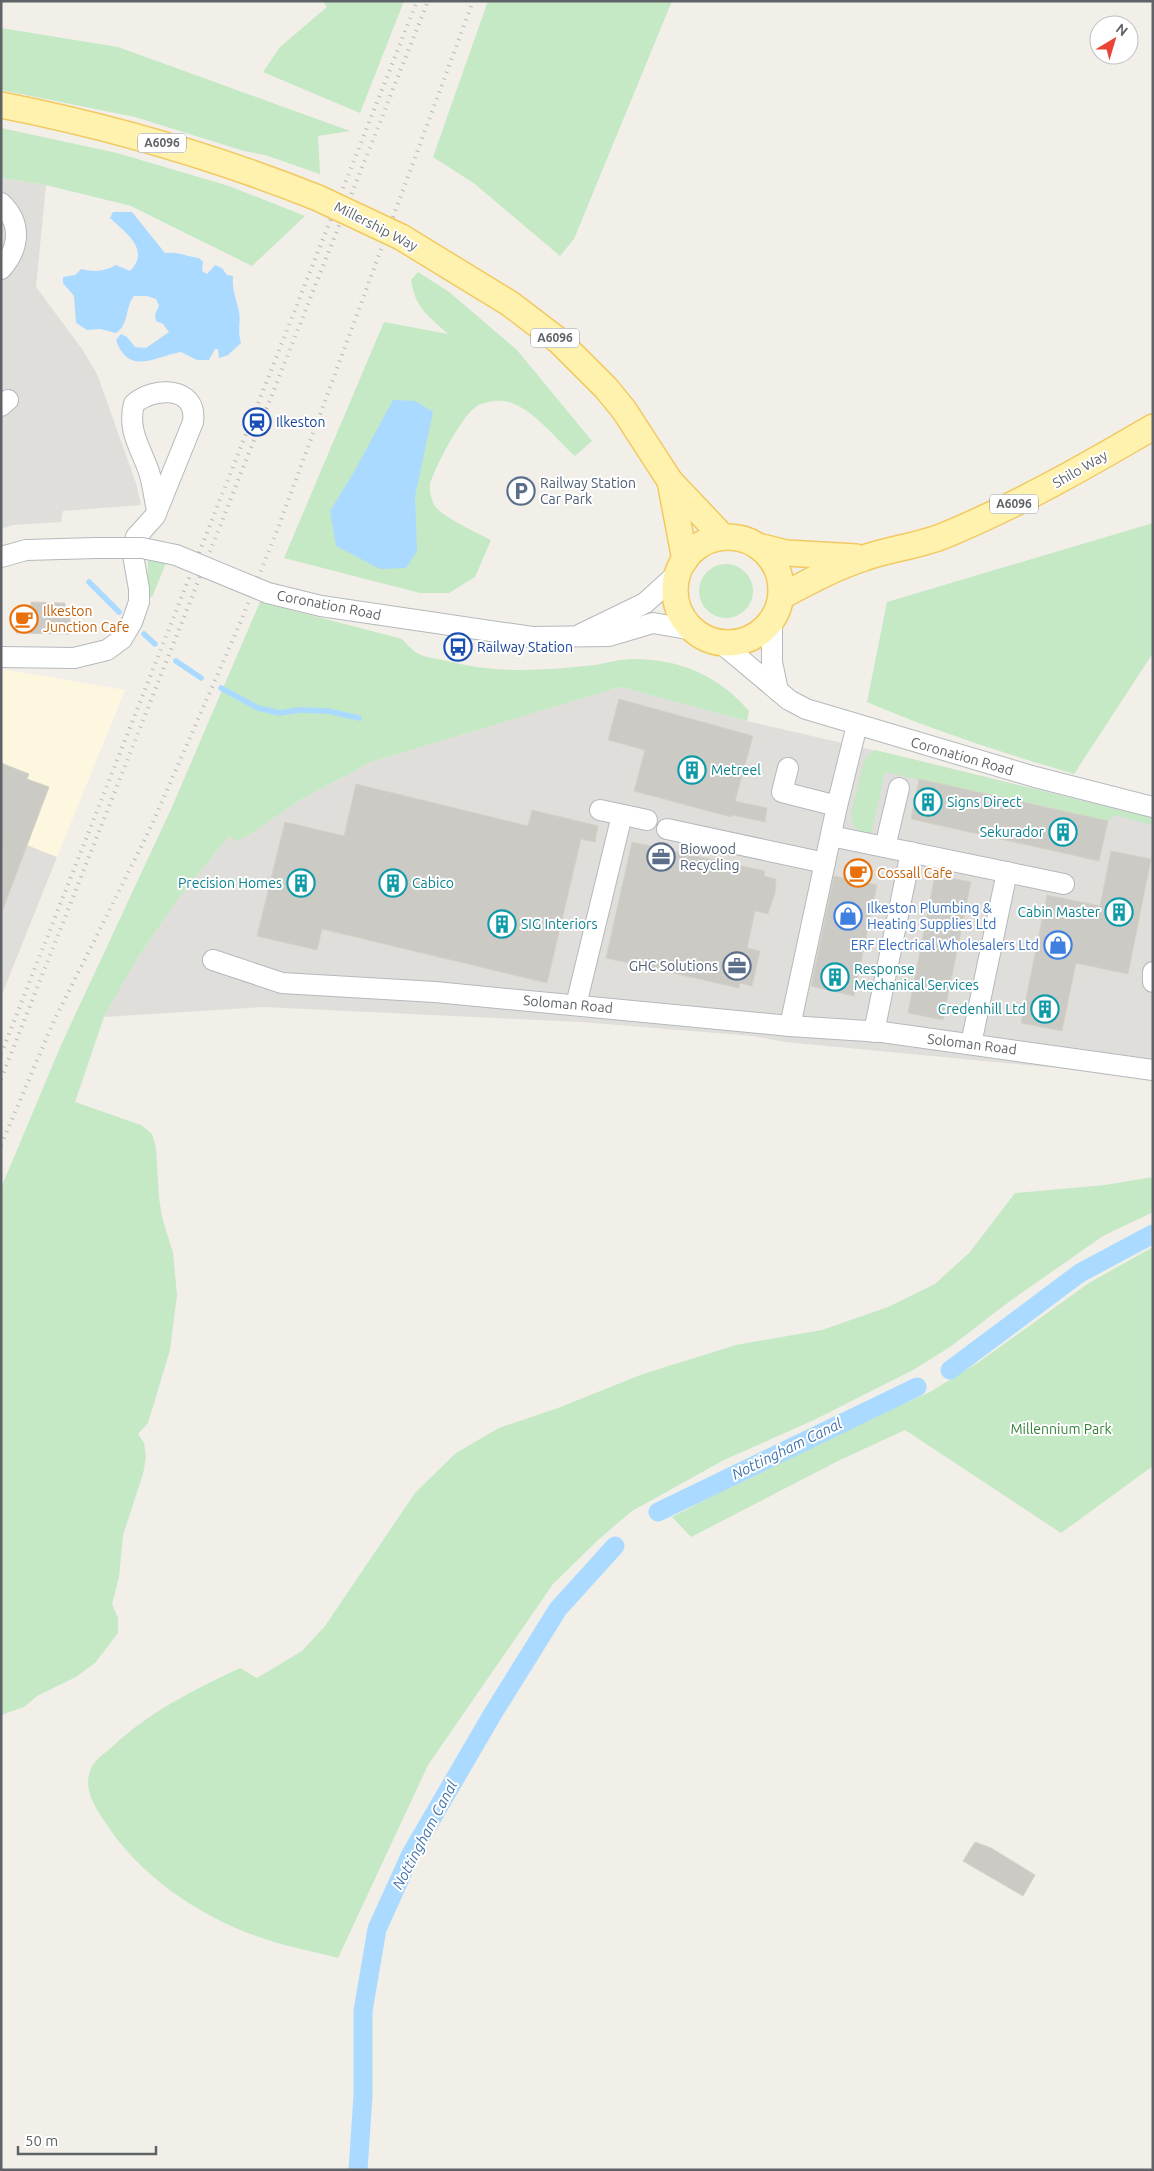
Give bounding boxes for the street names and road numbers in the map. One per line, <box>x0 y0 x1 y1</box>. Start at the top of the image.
road number: A6096 <box>138 134 186 152</box>
street label: Millership Way <box>332 198 421 254</box>
road number: A6096 <box>531 328 579 348</box>
street label: Shilo Way <box>1050 447 1110 491</box>
road number: A6096 <box>990 494 1038 514</box>
street label: Coronation Road <box>275 587 383 623</box>
street label: Coronation Road <box>909 734 1015 778</box>
street label: Soloman Road <box>522 992 614 1016</box>
street label: Soloman Road <box>926 1031 1018 1057</box>

